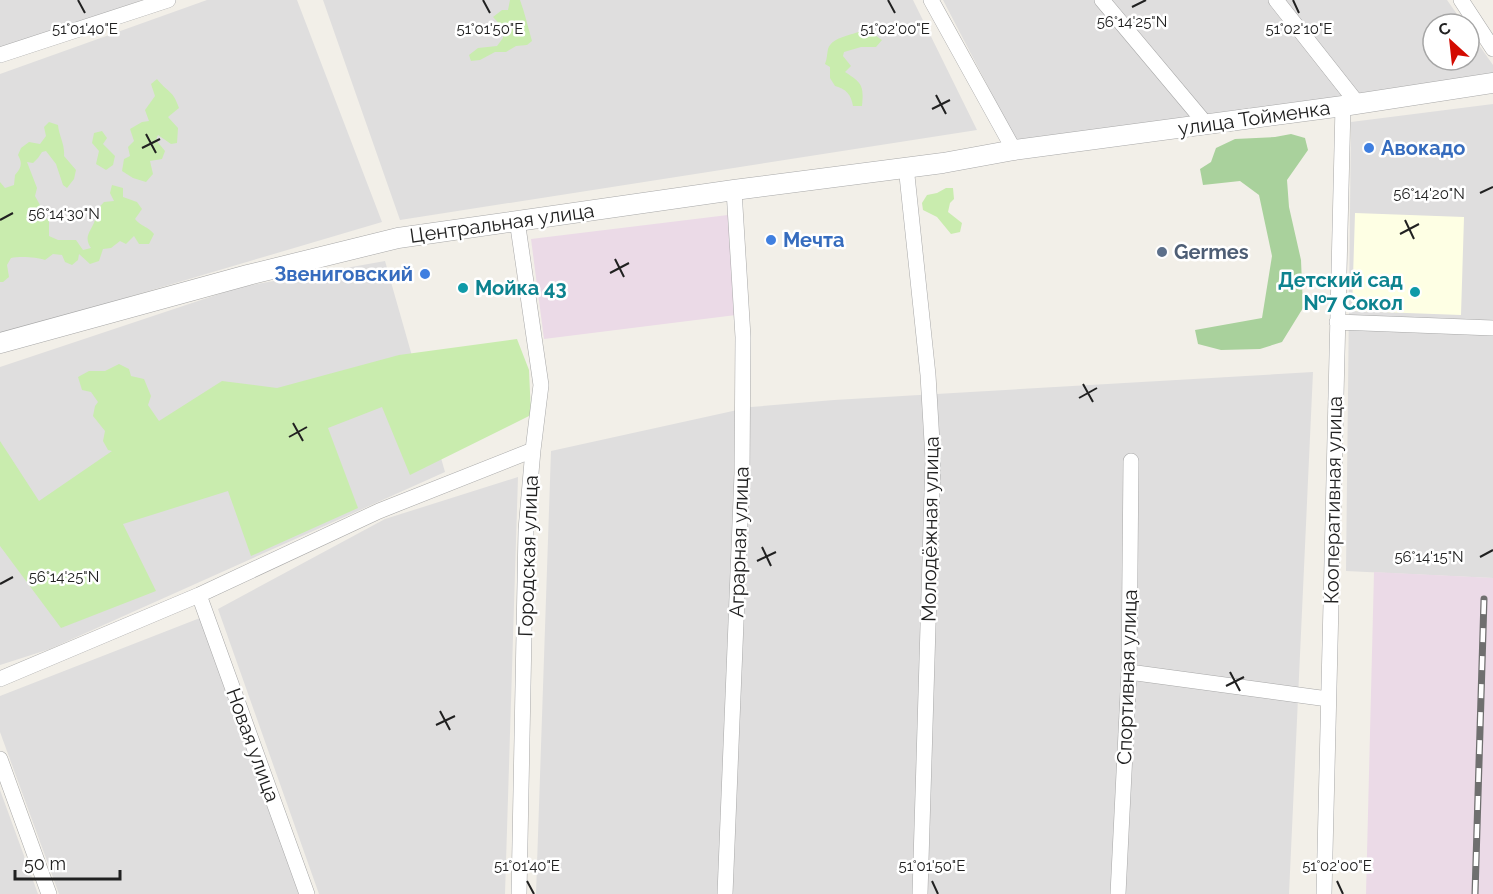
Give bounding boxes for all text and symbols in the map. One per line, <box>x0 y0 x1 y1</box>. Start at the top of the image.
north arrow <box>1421 12 1481 72</box>
text: 56°14'25"N <box>1097 13 1167 31</box>
text: С <box>1435 18 1454 40</box>
text: 51°01'40"E <box>52 20 118 38</box>
text: 51°01'50"E <box>457 20 523 38</box>
text: 51°02'00"E <box>860 20 930 38</box>
text: 51°02'10"E <box>1266 20 1332 38</box>
street label: улица Тойменка <box>1176 95 1332 141</box>
place label: Авокадо <box>1381 136 1465 160</box>
marker: Авокадо <box>1362 141 1376 155</box>
text: 56°14'20"N <box>1393 185 1465 203</box>
street label: Центральная улица <box>408 198 596 248</box>
text: 56°14'30"N <box>28 205 100 223</box>
place label: Мечта <box>783 228 844 252</box>
marker: Мечта <box>764 233 778 247</box>
place label: Germes <box>1174 240 1249 264</box>
marker: Germes <box>1155 245 1169 259</box>
place label: Звениговский <box>274 262 413 286</box>
marker: Звениговский <box>418 267 432 281</box>
place label: Детский сад №7 Сокол <box>1278 268 1403 315</box>
place label: Мойка 43 <box>475 276 567 300</box>
marker: Мойка 43 <box>456 281 470 295</box>
marker: Детский сад №7 Сокол <box>1408 285 1422 299</box>
street label: Кооперативная улица <box>1319 396 1347 604</box>
street label: Молодёжная улица <box>916 436 944 622</box>
street label: Аграрная улица <box>724 466 754 618</box>
street label: Городская улица <box>513 475 543 637</box>
text: 56°14'15"N <box>1394 548 1464 566</box>
text: 56°14'25"N <box>29 568 99 586</box>
street label: Спортивная улица <box>1112 589 1142 765</box>
street label: Новая улица <box>221 685 285 805</box>
scale bar <box>15 843 120 881</box>
text: 50 m <box>24 853 66 874</box>
text: 51°01'40"E <box>494 857 560 875</box>
text: 51°01'50"E <box>899 857 965 875</box>
text: 51°02'00"E <box>1302 857 1372 875</box>

